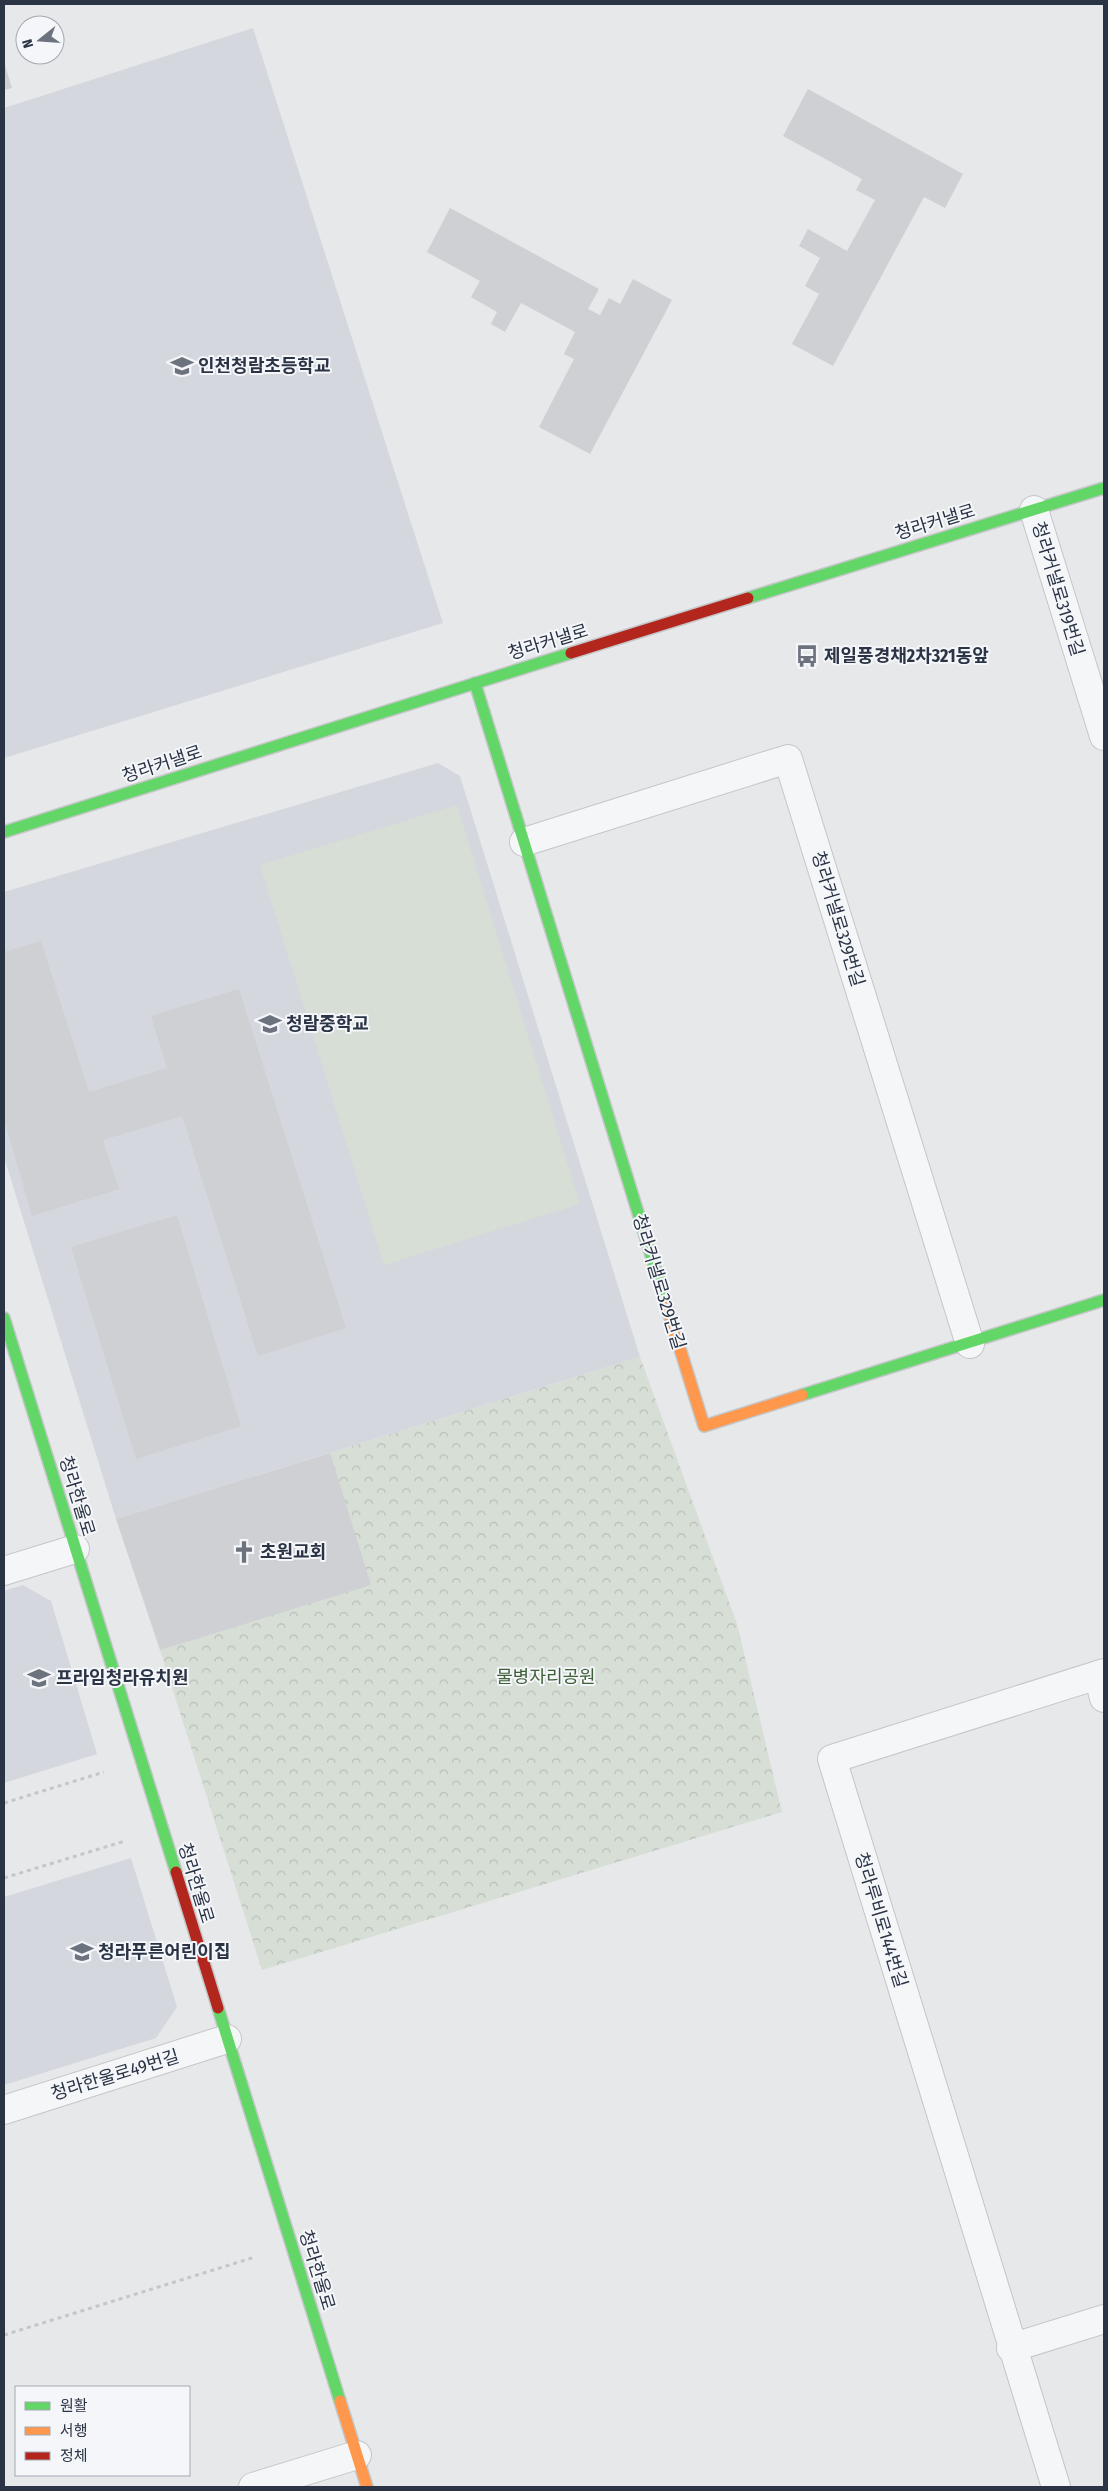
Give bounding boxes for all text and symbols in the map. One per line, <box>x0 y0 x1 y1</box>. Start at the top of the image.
north arrow <box>15 15 65 65</box>
text: N <box>19 37 37 50</box>
school or university icon: 인천청람초등학교 <box>169 353 195 379</box>
place label: 인천청람초등학교 <box>198 355 330 377</box>
street label: 청라커낼로 <box>892 499 978 545</box>
street label: 청라커낼로319번길 <box>1027 519 1089 659</box>
street label: 청라커낼로 <box>505 619 591 665</box>
bus stop icon: 제일풍경채2차321동앞 <box>794 643 820 669</box>
place label: 제일풍경채2차321동앞 <box>824 645 989 667</box>
street label: 청라커낼로 <box>119 741 205 787</box>
street label: 청라커낼로329번길 <box>807 849 869 989</box>
school or university icon: 청람중학교 <box>257 1011 283 1037</box>
place label: 청람중학교 <box>286 1013 369 1035</box>
street label: 청라커낼로329번길 <box>628 1212 690 1352</box>
street label: 청라한울로 <box>54 1453 100 1539</box>
church icon: 초원교회 <box>231 1539 257 1565</box>
place label: 초원교회 <box>260 1541 326 1563</box>
school or university icon: 프라임청라유치원 <box>26 1665 52 1691</box>
park label: 물병자리공원 <box>496 1666 596 1688</box>
place label: 프라임청라유치원 <box>56 1667 188 1689</box>
street label: 청라한울로 <box>173 1840 219 1926</box>
street label: 청라루비로144번길 <box>850 1850 912 1990</box>
school or university icon: 청라푸른어린이집 <box>69 1939 95 1965</box>
place label: 청라푸른어린이집 <box>98 1941 230 1963</box>
street label: 청라한울로49번길 <box>48 2045 182 2105</box>
street label: 청라한울로 <box>294 2227 340 2313</box>
legend <box>15 2386 190 2476</box>
text: 원활 <box>60 2397 88 2415</box>
text: 서행 <box>60 2422 88 2440</box>
text: 정체 <box>60 2447 88 2465</box>

